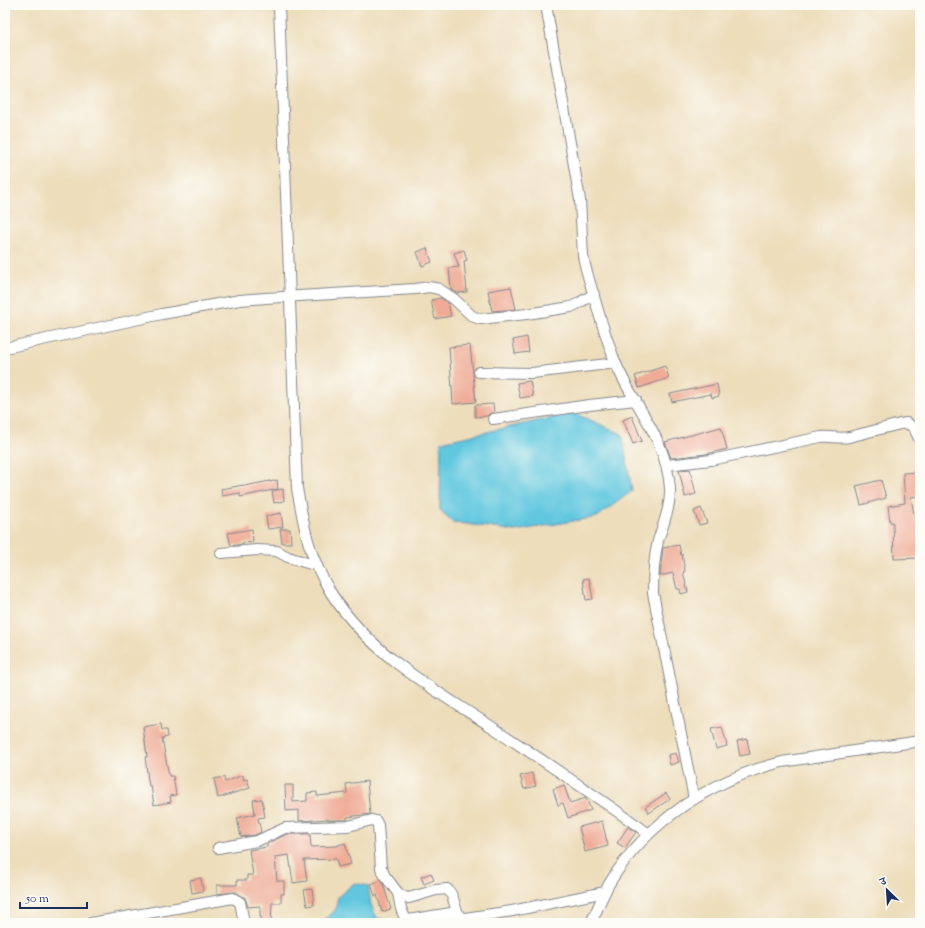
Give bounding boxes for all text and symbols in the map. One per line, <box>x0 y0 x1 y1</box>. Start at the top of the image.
north arrow <box>867 870 907 910</box>
text: उ <box>876 873 890 891</box>
scale bar <box>20 884 87 910</box>
text: 50 m <box>25 890 49 908</box>

